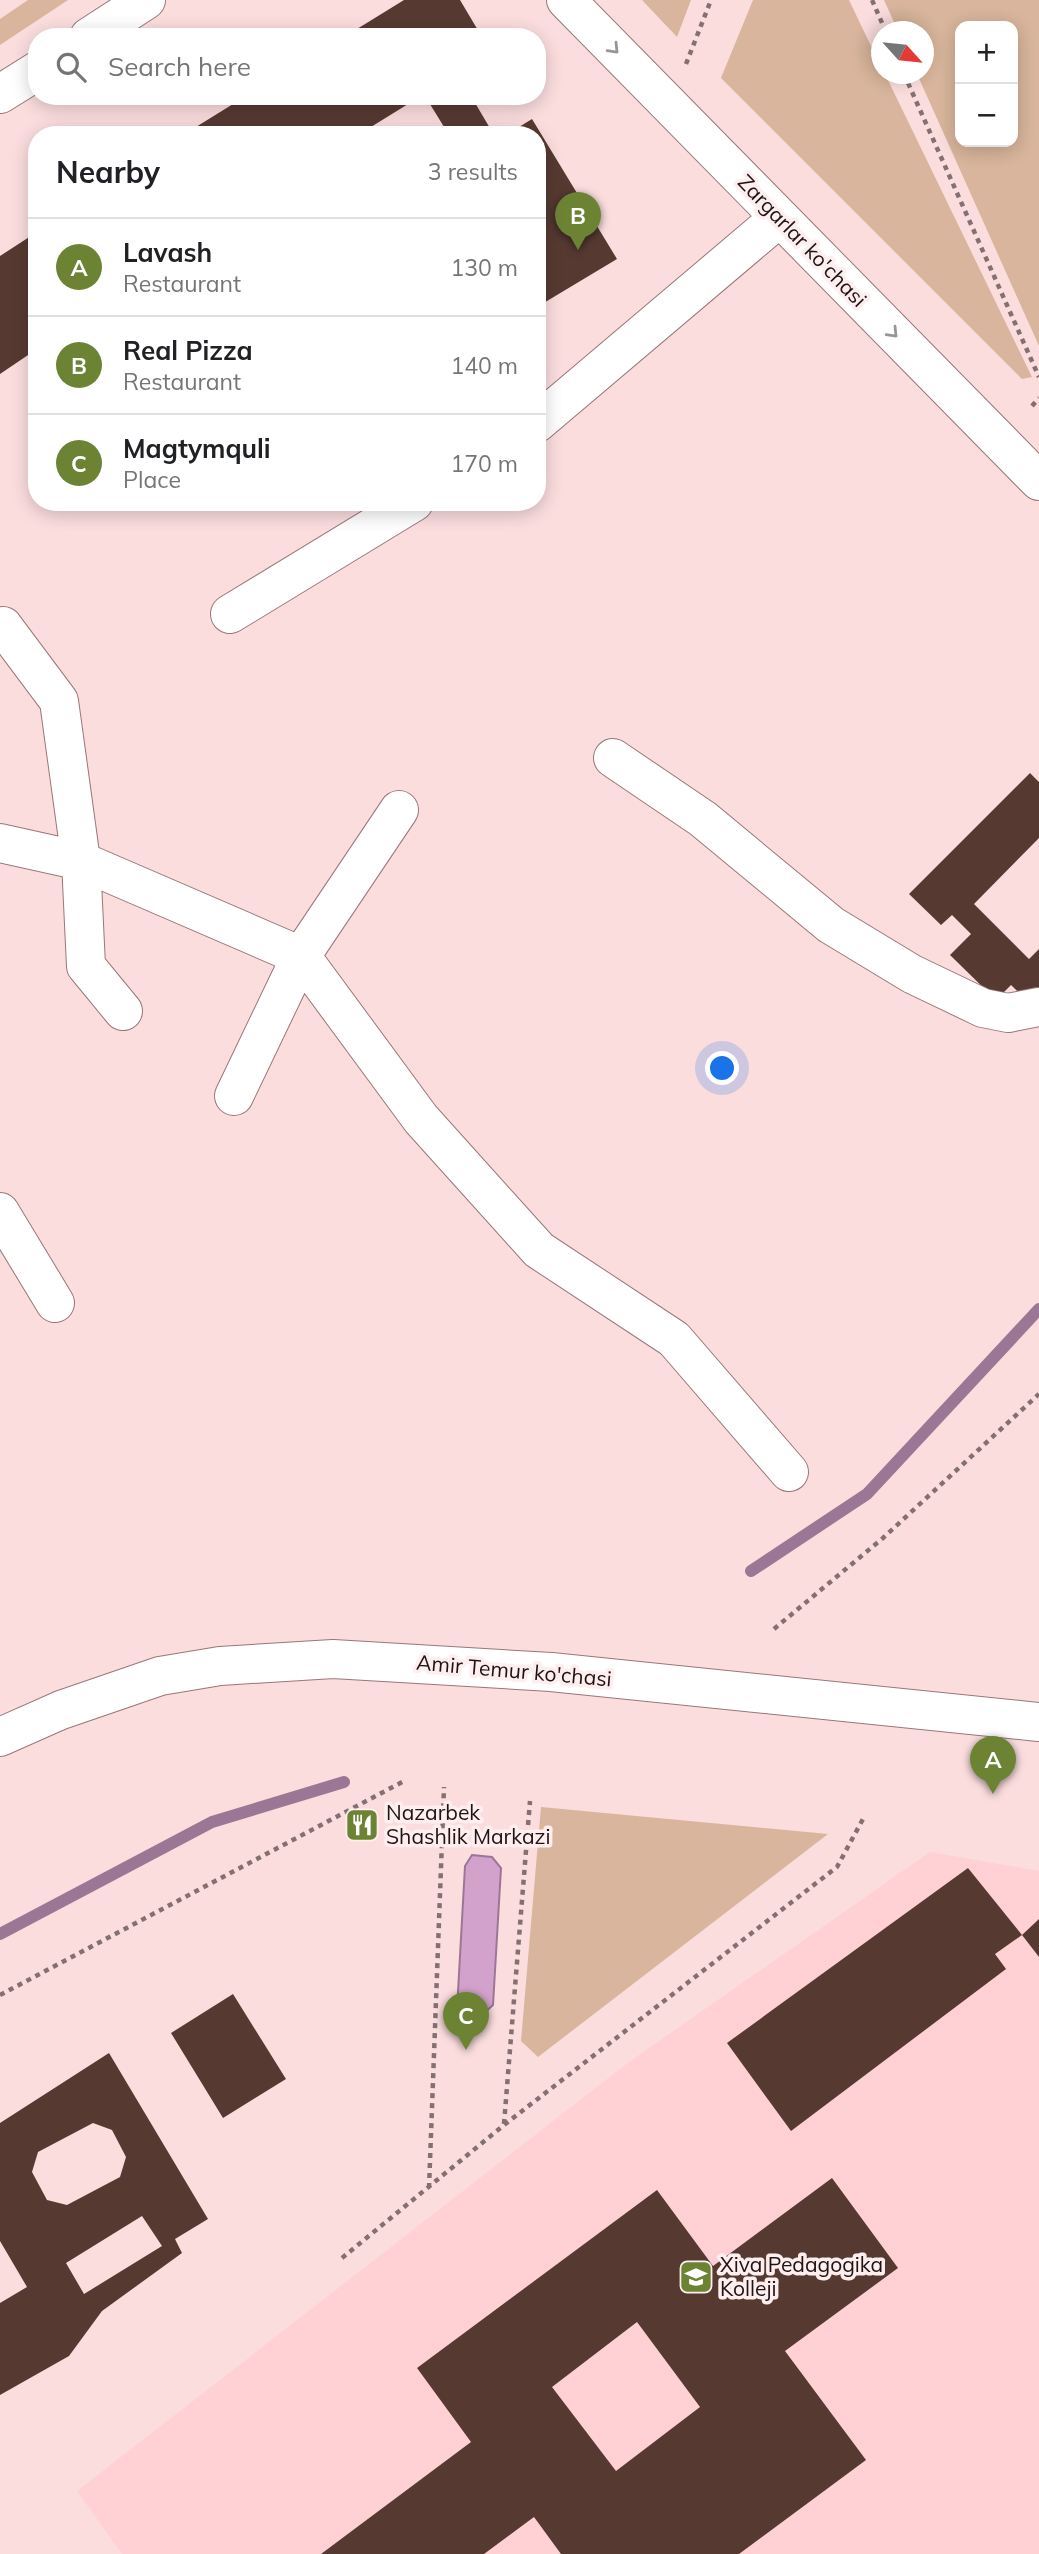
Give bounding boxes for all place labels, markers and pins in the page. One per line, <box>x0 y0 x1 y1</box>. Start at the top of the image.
pin: B <box>555 192 601 250</box>
pin: A <box>970 1736 1016 1794</box>
place label: Nazarbek Shashlik Markazi <box>386 1799 550 1849</box>
restaurant icon: Nazarbek Shashlik Markazi <box>343 1806 381 1844</box>
pin: C <box>443 1992 489 2050</box>
place label: Xiva Pedagogika Kolleji <box>720 2251 883 2301</box>
school or university icon: Xiva Pedagogika Kolleji <box>677 2258 715 2296</box>

